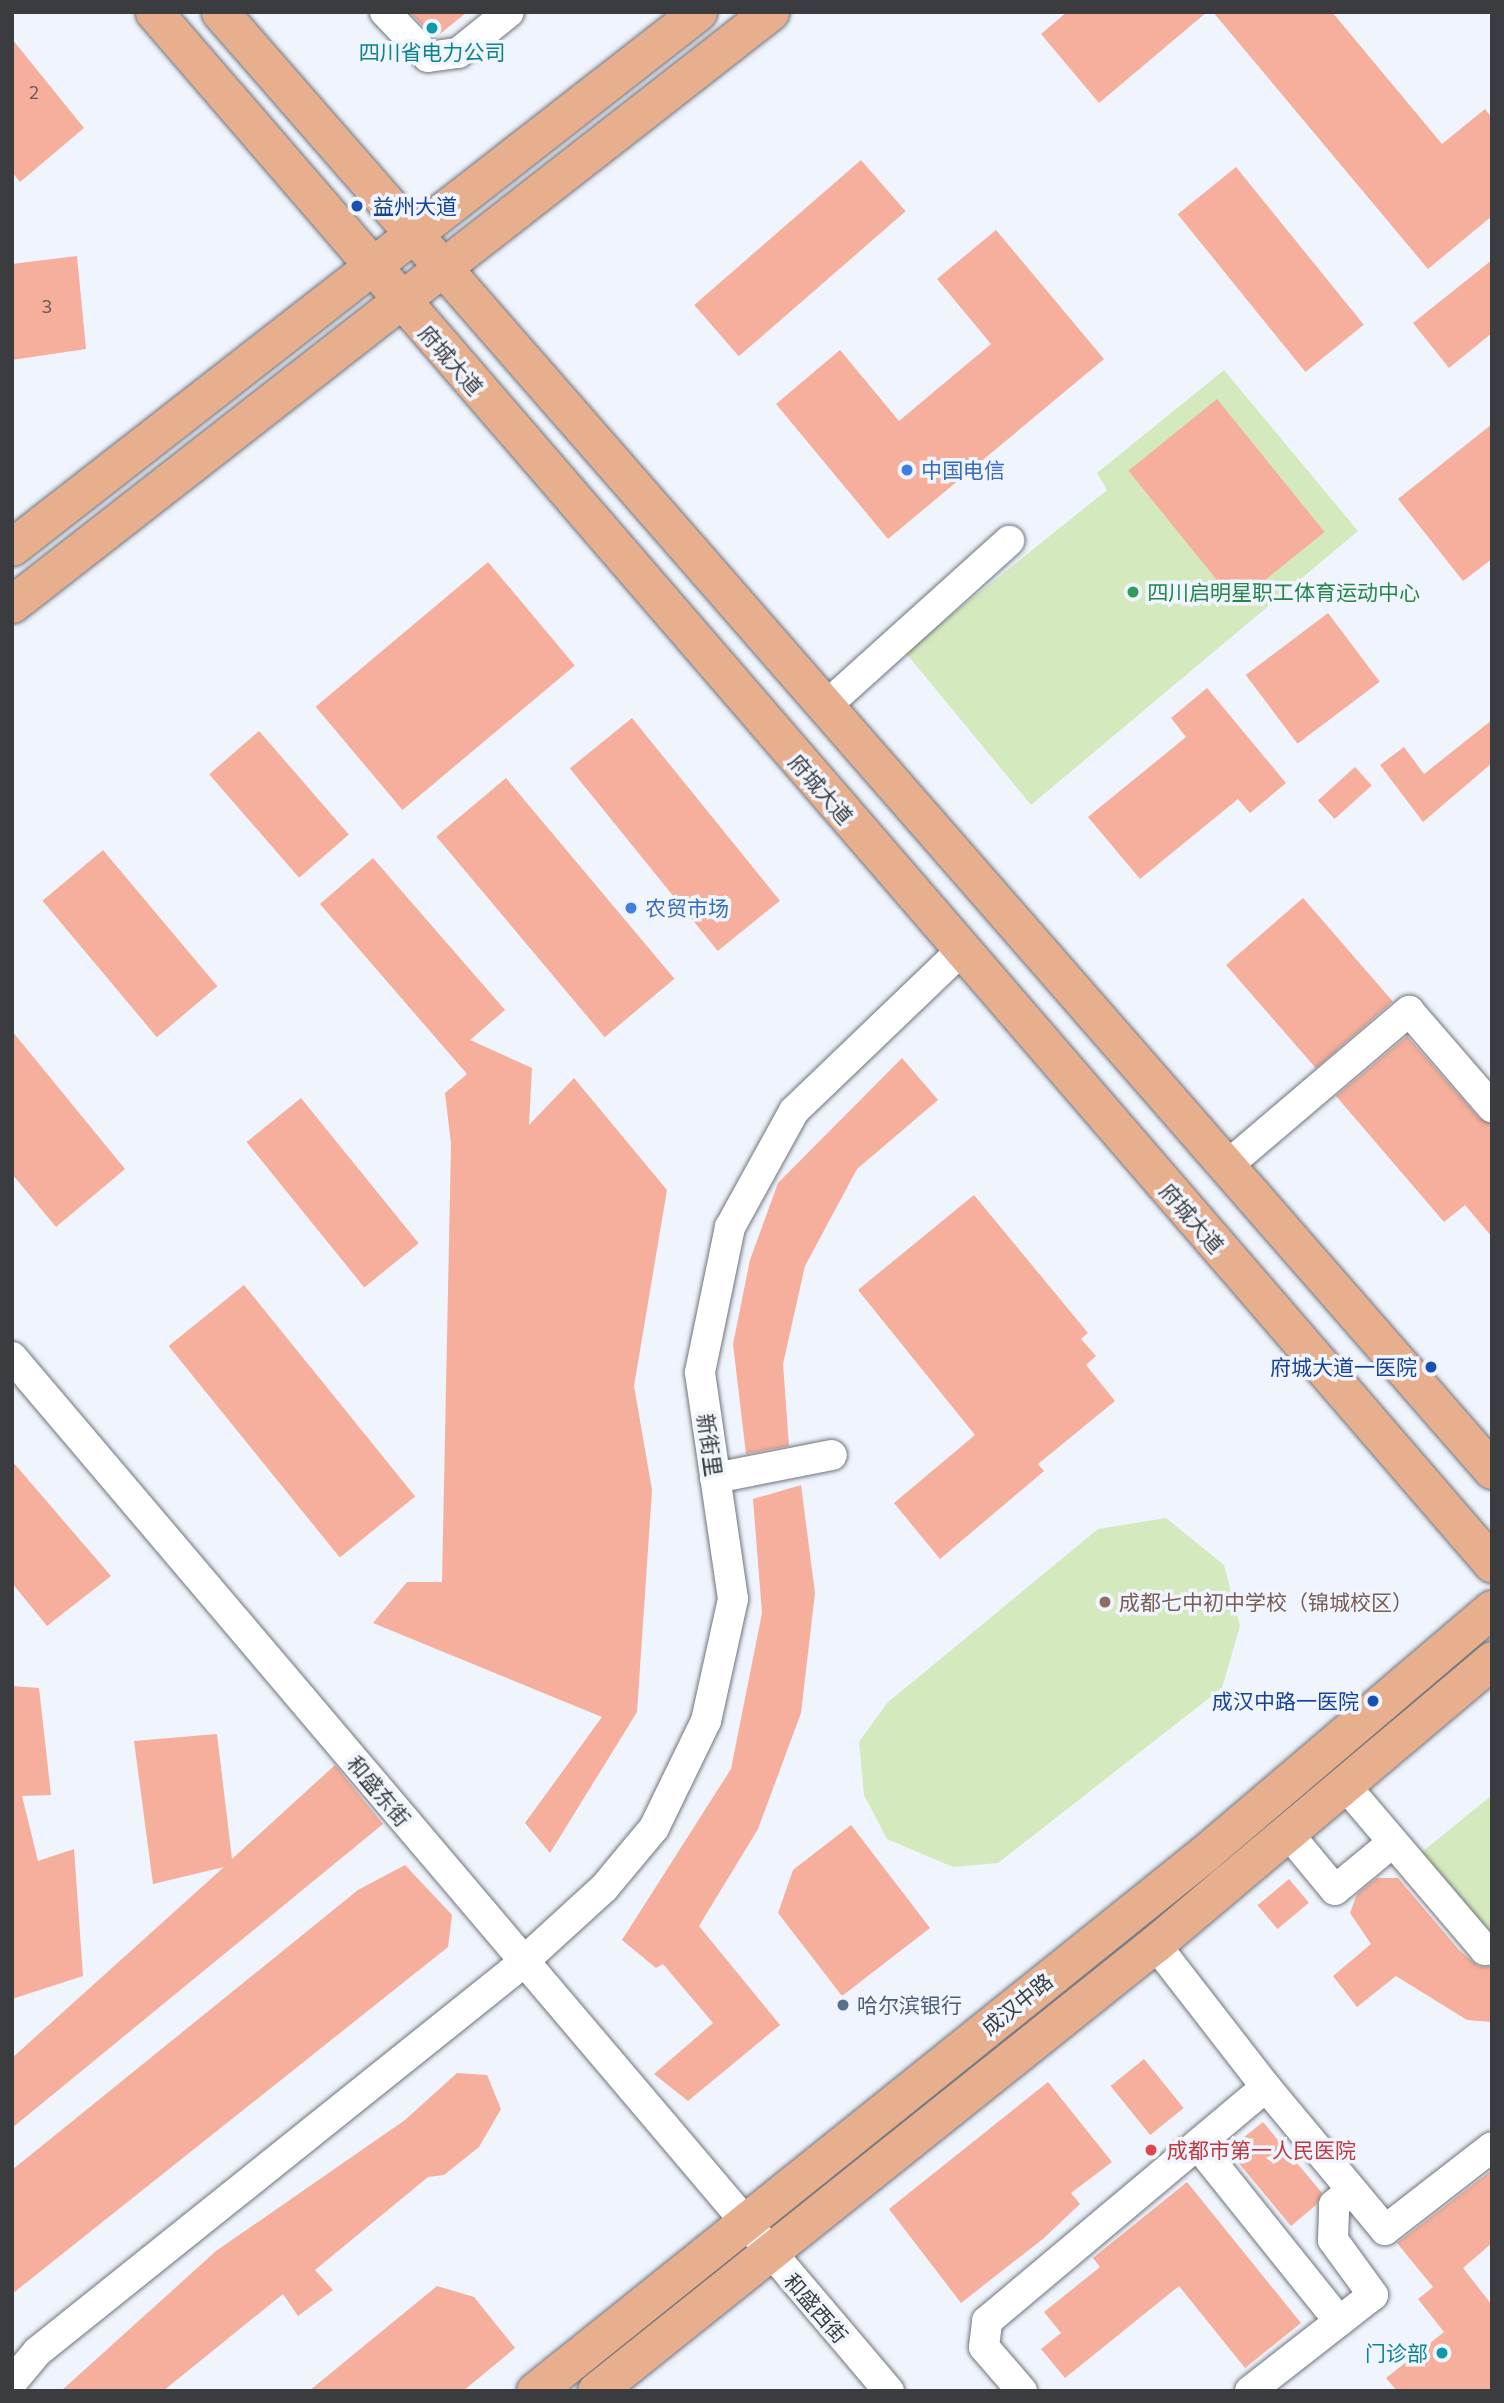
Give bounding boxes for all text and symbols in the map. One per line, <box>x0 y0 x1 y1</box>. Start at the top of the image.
marker: 四川省电力公司 <box>424 20 440 36</box>
place label: 四川省电力公司 <box>359 39 505 65</box>
house number: 2 <box>29 81 39 103</box>
place label: 益州大道 <box>373 193 457 219</box>
marker: 益州大道 <box>347 196 367 216</box>
house number: 3 <box>42 295 52 317</box>
street label: 府城大道 <box>414 320 488 400</box>
place label: 中国电信 <box>921 457 1005 483</box>
marker: 中国电信 <box>899 462 915 478</box>
place label: 四川启明星职工体育运动中心 <box>1147 579 1420 605</box>
marker: 四川启明星职工体育运动中心 <box>1125 584 1141 600</box>
street label: 府城大道 <box>784 749 858 829</box>
place label: 农贸市场 <box>645 895 729 921</box>
marker: 农贸市场 <box>623 900 639 916</box>
street label: 府城大道 <box>1155 1178 1229 1258</box>
place label: 府城大道一医院 <box>1270 1354 1417 1380</box>
marker: 府城大道一医院 <box>1423 1359 1439 1375</box>
street label: 新街里 <box>693 1412 727 1478</box>
place label: 成都七中初中学校（锦城校区） <box>1119 1589 1413 1615</box>
marker: 成都七中初中学校（锦城校区） <box>1097 1594 1113 1610</box>
place label: 成汉中路一医院 <box>1212 1688 1359 1714</box>
marker: 成汉中路一医院 <box>1365 1693 1381 1709</box>
street label: 和盛东街 <box>342 1751 416 1831</box>
street label: 成汉中路 <box>976 1968 1058 2040</box>
place label: 哈尔滨银行 <box>857 1992 962 2018</box>
marker: 哈尔滨银行 <box>835 1997 851 2013</box>
place label: 成都市第一人民医院 <box>1167 2137 1356 2163</box>
marker: 成都市第一人民医院 <box>1141 2140 1161 2160</box>
street label: 和盛西街 <box>779 2268 853 2348</box>
place label: 门诊部 <box>1365 2340 1428 2366</box>
marker: 门诊部 <box>1434 2345 1450 2361</box>

